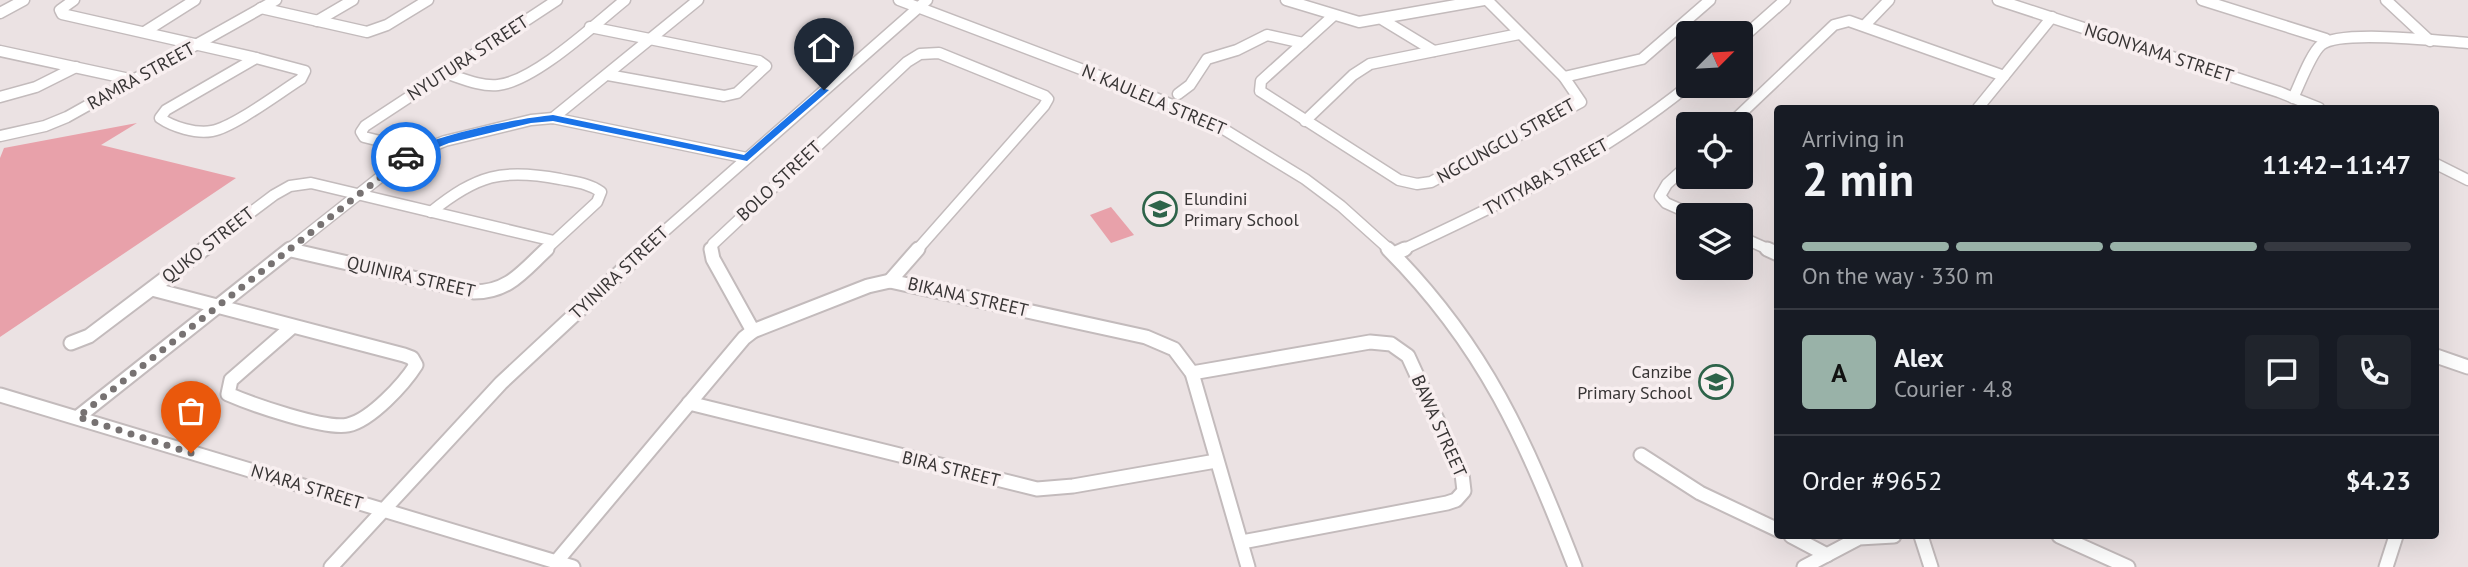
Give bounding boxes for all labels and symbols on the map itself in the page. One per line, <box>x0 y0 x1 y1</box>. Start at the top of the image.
street label: NYUTURA STREET <box>403 10 533 105</box>
pin <box>794 18 854 90</box>
street label: NGONYAMA STREET <box>2082 18 2237 87</box>
north arrow <box>1676 21 1754 98</box>
street label: RAMRA STREET <box>83 37 199 115</box>
street label: N. KAULELA STREET <box>1079 59 1230 140</box>
street label: NGCUNGCU STREET <box>1433 93 1579 188</box>
courier <box>371 122 441 192</box>
street label: TYITYABA STREET <box>1479 133 1612 220</box>
street label: BOLO STREET <box>731 136 826 226</box>
place label: Elundini Primary School <box>1184 187 1299 231</box>
school or university icon: Elundini Primary School <box>1141 190 1179 228</box>
street label: QUKO STREET <box>157 201 258 288</box>
street label: TYINIRA STREET <box>564 221 673 324</box>
street label: QUINIRA STREET <box>345 251 478 302</box>
street label: BIKANA STREET <box>906 271 1031 322</box>
place label: Canzibe Primary School <box>1577 360 1693 404</box>
school or university icon: Canzibe Primary School <box>1697 363 1735 401</box>
street label: BAWA STREET <box>1407 371 1472 480</box>
pin <box>161 381 221 453</box>
street label: BIRA STREET <box>900 445 1002 492</box>
street label: NYARA STREET <box>248 459 366 514</box>

